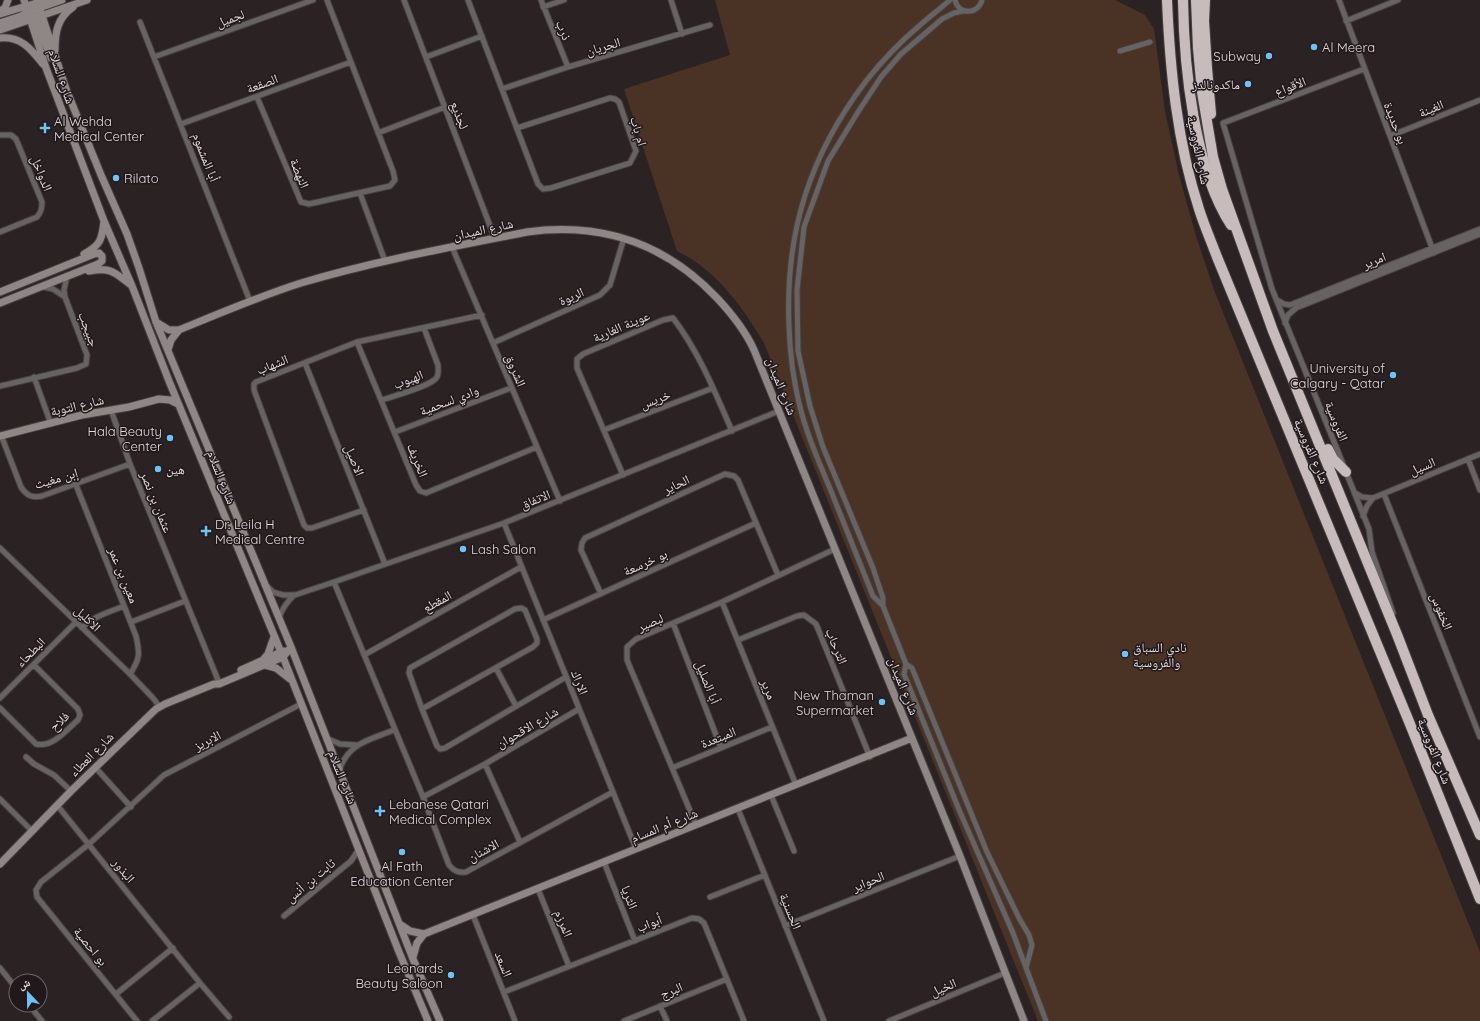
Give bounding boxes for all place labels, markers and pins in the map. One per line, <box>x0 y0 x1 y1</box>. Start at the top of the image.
place label: Al Meera <box>1322 39 1375 55</box>
marker: Al Meera <box>1309 42 1319 52</box>
place label: Subway <box>1213 48 1261 64</box>
marker: Subway <box>1264 51 1274 61</box>
place label: ماكدونالدز <box>1191 76 1240 93</box>
marker: ماكدونالدز <box>1243 79 1253 89</box>
place label: Al Wehda Medical Center <box>54 113 144 144</box>
marker: Al Wehda Medical Center <box>39 122 51 134</box>
place label: Rilato <box>124 170 159 186</box>
marker: Rilato <box>111 173 121 183</box>
place label: University of Calgary - Qatar <box>1290 360 1385 391</box>
marker: University of Calgary - Qatar <box>1388 370 1398 380</box>
place label: Hala Beauty Center <box>88 423 162 454</box>
marker: Hala Beauty Center <box>165 433 175 443</box>
place label: هين <box>166 461 185 478</box>
marker: هين <box>153 464 163 474</box>
place label: Dr. Leila H Medical Centre <box>215 516 305 547</box>
marker: Dr. Leila H Medical Centre <box>200 525 212 537</box>
place label: Lash Salon <box>471 541 536 557</box>
marker: Lash Salon <box>458 544 468 554</box>
place label: نادي السباق والفروسية <box>1133 639 1187 671</box>
marker: نادي السباق والفروسية <box>1120 649 1130 659</box>
place label: New Thaman Supermarket <box>794 687 874 718</box>
marker: New Thaman Supermarket <box>877 697 887 707</box>
place label: Lebanese Qatari Medical Complex <box>389 796 491 827</box>
marker: Lebanese Qatari Medical Complex <box>374 805 386 817</box>
marker: Al Fath Education Center <box>397 847 407 857</box>
place label: Al Fath Education Center <box>350 858 454 889</box>
place label: Leonards Beauty Saloon <box>355 960 443 991</box>
marker: Leonards Beauty Saloon <box>446 970 456 980</box>

